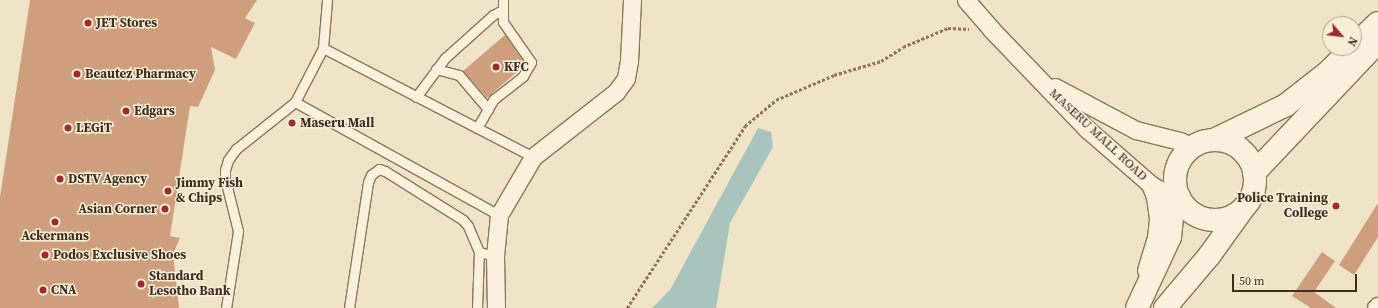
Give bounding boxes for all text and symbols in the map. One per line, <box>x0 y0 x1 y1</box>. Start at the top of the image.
place label: JET Stores <box>96 15 157 31</box>
north arrow <box>1322 16 1362 56</box>
marker: JET Stores <box>83 18 93 28</box>
text: N <box>1344 34 1361 48</box>
place label: KFC <box>504 59 529 75</box>
marker: KFC <box>491 62 501 72</box>
place label: Beautez Pharmacy <box>85 66 196 82</box>
marker: Beautez Pharmacy <box>72 69 82 79</box>
street label: MASERU MALL ROAD <box>1046 86 1150 184</box>
place label: Edgars <box>134 103 175 119</box>
marker: Edgars <box>121 106 131 116</box>
place label: Maseru Mall <box>300 115 374 131</box>
marker: Maseru Mall <box>287 118 297 128</box>
place label: LEGiT <box>76 120 112 136</box>
marker: LEGiT <box>63 123 73 133</box>
place label: DSTV Agency <box>68 171 147 187</box>
marker: DSTV Agency <box>55 174 65 184</box>
place label: Jimmy Fish & Chips <box>176 176 243 207</box>
marker: Jimmy Fish & Chips <box>163 186 173 196</box>
place label: Police Training College <box>1237 191 1328 222</box>
place label: Asian Corner <box>78 201 157 217</box>
marker: Police Training College <box>1331 201 1341 211</box>
marker: Asian Corner <box>160 204 170 214</box>
marker: Ackermans <box>50 217 60 227</box>
place label: Ackermans <box>21 228 89 244</box>
place label: Podos Exclusive Shoes <box>53 247 186 263</box>
marker: Podos Exclusive Shoes <box>40 250 50 260</box>
scale bar <box>1234 266 1359 292</box>
place label: Standard Lesotho Bank <box>149 269 230 300</box>
text: 50 m <box>1239 273 1265 289</box>
marker: Standard Lesotho Bank <box>136 279 146 289</box>
place label: CNA <box>51 282 77 298</box>
marker: CNA <box>38 285 48 295</box>

